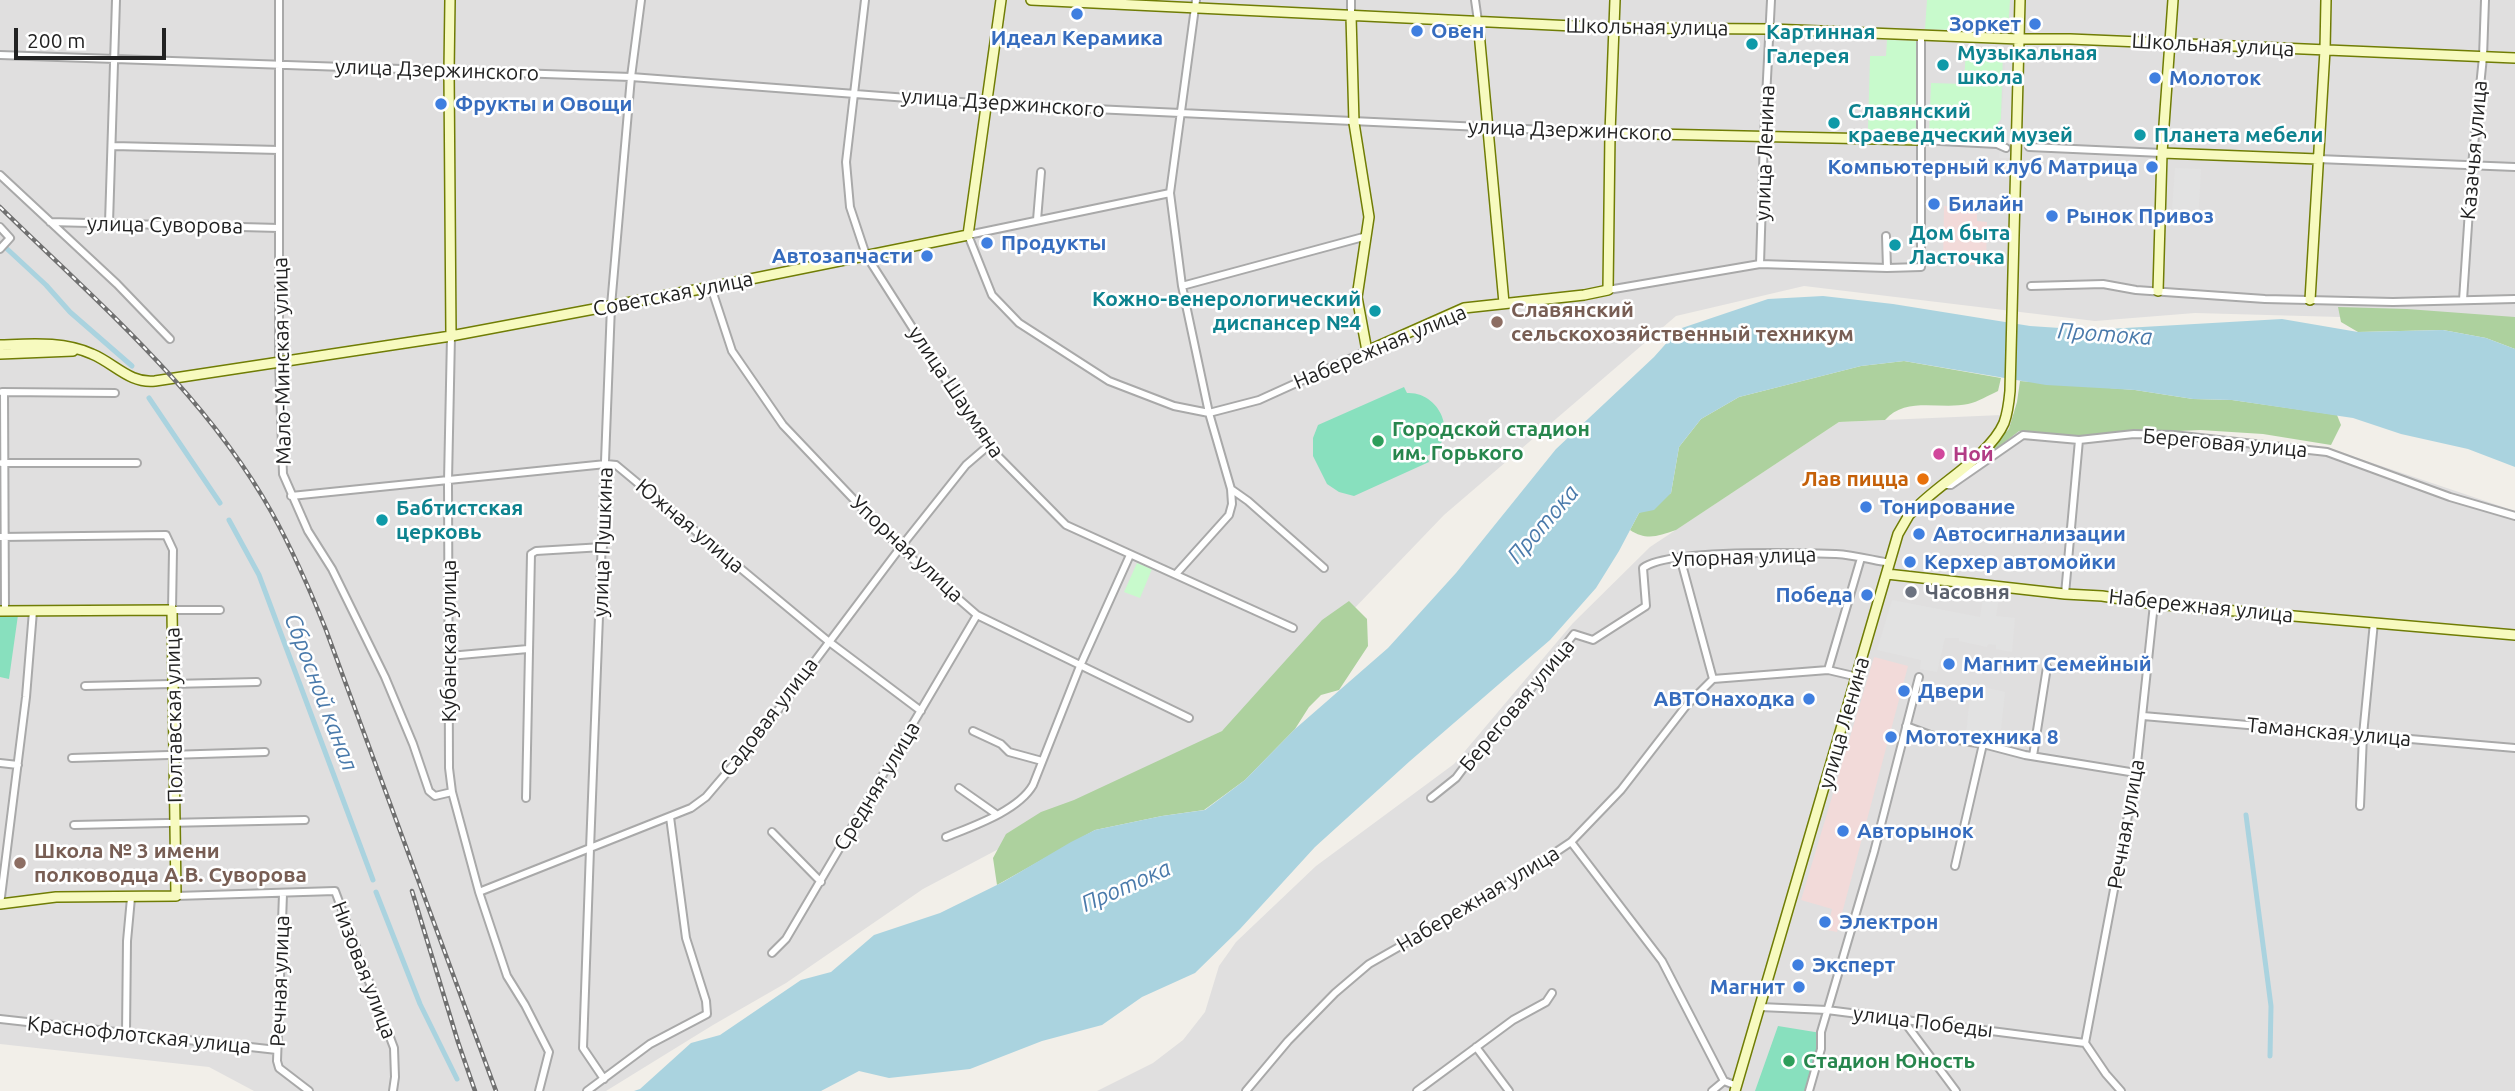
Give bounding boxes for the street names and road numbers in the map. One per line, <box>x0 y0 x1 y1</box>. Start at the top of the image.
street label: Школьная улица <box>1565 13 1729 41</box>
street label: Школьная улица <box>2131 28 2295 62</box>
street label: улица Дзержинского <box>335 54 539 86</box>
street label: Казачья улица <box>2455 79 2493 221</box>
street label: улица Дзержинского <box>900 83 1106 123</box>
street label: улица Ленина <box>1750 85 1780 221</box>
street label: улица Дзержинского <box>1468 114 1672 146</box>
street label: улица Суворова <box>87 211 243 239</box>
street label: Мало-Минская улица <box>268 257 296 465</box>
street label: Советская улица <box>591 266 755 322</box>
street label: Набережная улица <box>1290 299 1470 395</box>
street label: улица Шаумяна <box>903 321 1009 463</box>
street label: Береговая улица <box>2142 423 2308 463</box>
street label: улица Пушкина <box>588 466 618 618</box>
street label: Южная улица <box>631 473 749 579</box>
street label: Упорная улица <box>845 490 969 608</box>
street label: Упорная улица <box>1671 542 1817 572</box>
street label: Кубанская улица <box>436 560 462 722</box>
street label: Набережная улица <box>2107 584 2295 628</box>
street label: Полтавская улица <box>160 627 188 803</box>
street label: Береговая улица <box>1454 634 1580 776</box>
street label: Садовая улица <box>715 652 823 782</box>
street label: улица Ленина <box>1813 654 1875 792</box>
street label: Таманская улица <box>2246 712 2412 752</box>
street label: Средняя улица <box>829 717 925 855</box>
street label: Речная улица <box>2102 757 2150 891</box>
street label: Набережная улица <box>1392 840 1564 958</box>
street label: Низовая улица <box>326 898 402 1042</box>
street label: Речная улица <box>265 915 295 1047</box>
street label: улица Победы <box>1852 1001 1994 1043</box>
street label: Краснофлотская улица <box>26 1011 252 1059</box>

